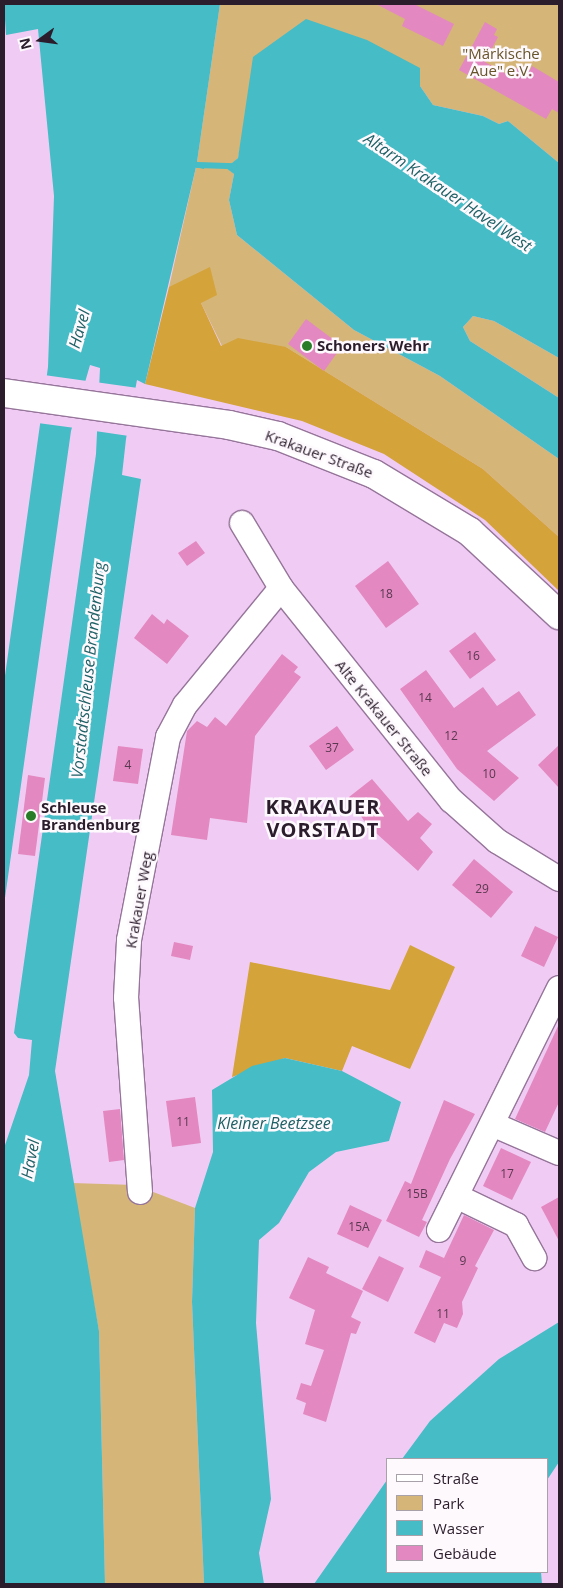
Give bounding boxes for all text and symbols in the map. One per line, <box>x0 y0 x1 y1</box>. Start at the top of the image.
north arrow <box>15 15 65 65</box>
text: N <box>14 36 36 52</box>
park label: "Märkische Aue" e.V. <box>462 44 540 79</box>
water label: Altarm Krakauer Havel West <box>361 129 535 255</box>
water label: Havel <box>64 307 94 351</box>
place label: Schoners Wehr <box>317 337 429 355</box>
marker: Schoners Wehr <box>301 340 313 352</box>
street label: Krakauer Straße <box>263 426 375 482</box>
water label: Vorstadtschleuse Brandenburg <box>67 561 109 779</box>
house number: 18 <box>379 587 393 601</box>
house number: 16 <box>466 649 480 663</box>
street label: Alte Krakauer Straße <box>332 656 436 780</box>
house number: 14 <box>418 691 432 705</box>
house number: 12 <box>444 729 458 743</box>
house number: 37 <box>325 741 339 755</box>
house number: 4 <box>125 758 131 772</box>
house number: 10 <box>482 767 496 781</box>
district label: KRAKAUER VORSTADT <box>265 795 381 842</box>
place label: Schleuse Brandenburg <box>41 798 140 833</box>
marker: Schleuse Brandenburg <box>25 810 37 822</box>
street label: Krakauer Weg <box>122 850 156 950</box>
house number: 29 <box>475 882 489 896</box>
water label: Kleiner Beetzsee <box>217 1113 331 1133</box>
house number: 11 <box>176 1115 190 1129</box>
water label: Havel <box>17 1138 43 1180</box>
house number: 17 <box>500 1167 514 1181</box>
house number: 15B <box>406 1187 428 1201</box>
house number: 15A <box>348 1220 370 1234</box>
house number: 9 <box>460 1254 466 1268</box>
house number: 11 <box>436 1307 450 1321</box>
legend <box>386 1458 548 1573</box>
text: Straße <box>433 1468 479 1488</box>
text: Park <box>433 1493 464 1513</box>
text: Wasser <box>433 1518 484 1538</box>
text: Gebäude <box>433 1543 497 1563</box>

